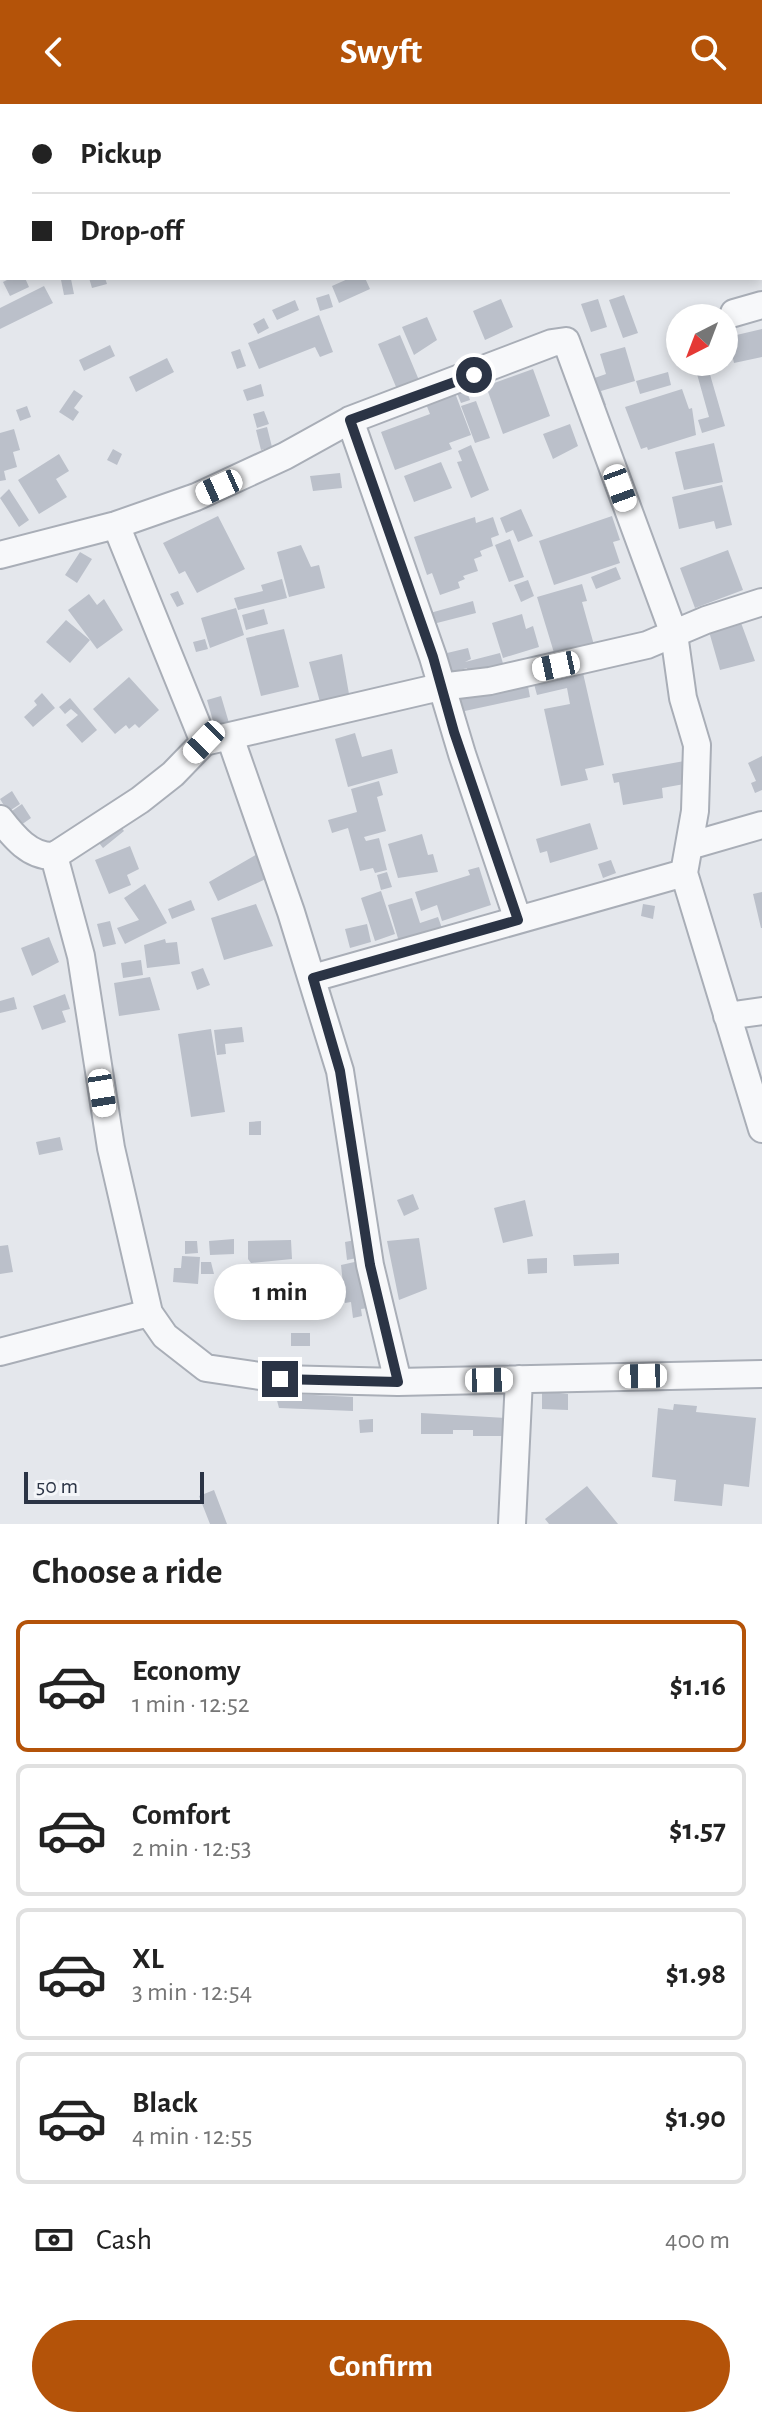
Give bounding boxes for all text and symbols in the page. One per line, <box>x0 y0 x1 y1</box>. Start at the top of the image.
icon: back <box>32 30 76 74</box>
icon: search <box>686 30 730 74</box>
text: Swyft <box>340 34 422 70</box>
text: Pickup <box>80 139 162 169</box>
text: Drop-off <box>80 216 183 246</box>
north arrow <box>666 304 738 376</box>
map controls <box>666 304 738 376</box>
route start <box>456 357 492 393</box>
car <box>601 461 639 515</box>
car <box>192 466 246 508</box>
car <box>530 649 582 683</box>
car <box>179 716 229 768</box>
car <box>86 1067 118 1119</box>
callout: 1 min <box>214 1263 346 1319</box>
text: 1 min <box>253 1279 307 1305</box>
route end <box>262 1361 298 1397</box>
car <box>619 1364 667 1388</box>
car <box>465 1368 513 1392</box>
scale bar <box>24 1468 204 1504</box>
text: 50 m <box>36 1475 78 1497</box>
text: Choose a ride <box>32 1554 222 1590</box>
icon: car <box>36 1650 108 1722</box>
text: Economy <box>132 1656 241 1686</box>
text: $1.16 <box>670 1671 726 1701</box>
text: 1 min · 12:52 <box>132 1691 250 1717</box>
icon: car <box>36 1794 108 1866</box>
text: Comfort <box>132 1800 231 1830</box>
text: $1.57 <box>669 1815 726 1845</box>
text: 2 min · 12:53 <box>132 1835 251 1861</box>
icon: car <box>36 1938 108 2010</box>
text: XL <box>132 1944 164 1974</box>
text: $1.98 <box>666 1959 726 1989</box>
text: 3 min · 12:54 <box>132 1979 252 2005</box>
icon: car <box>36 2082 108 2154</box>
text: Black <box>132 2088 198 2118</box>
text: $1.90 <box>665 2103 726 2133</box>
text: 4 min · 12:55 <box>132 2123 252 2149</box>
icon: cash <box>32 2218 76 2262</box>
text: Cash <box>96 2225 152 2255</box>
text: 400 m <box>665 2227 730 2253</box>
button: Confirm <box>32 2320 730 2412</box>

